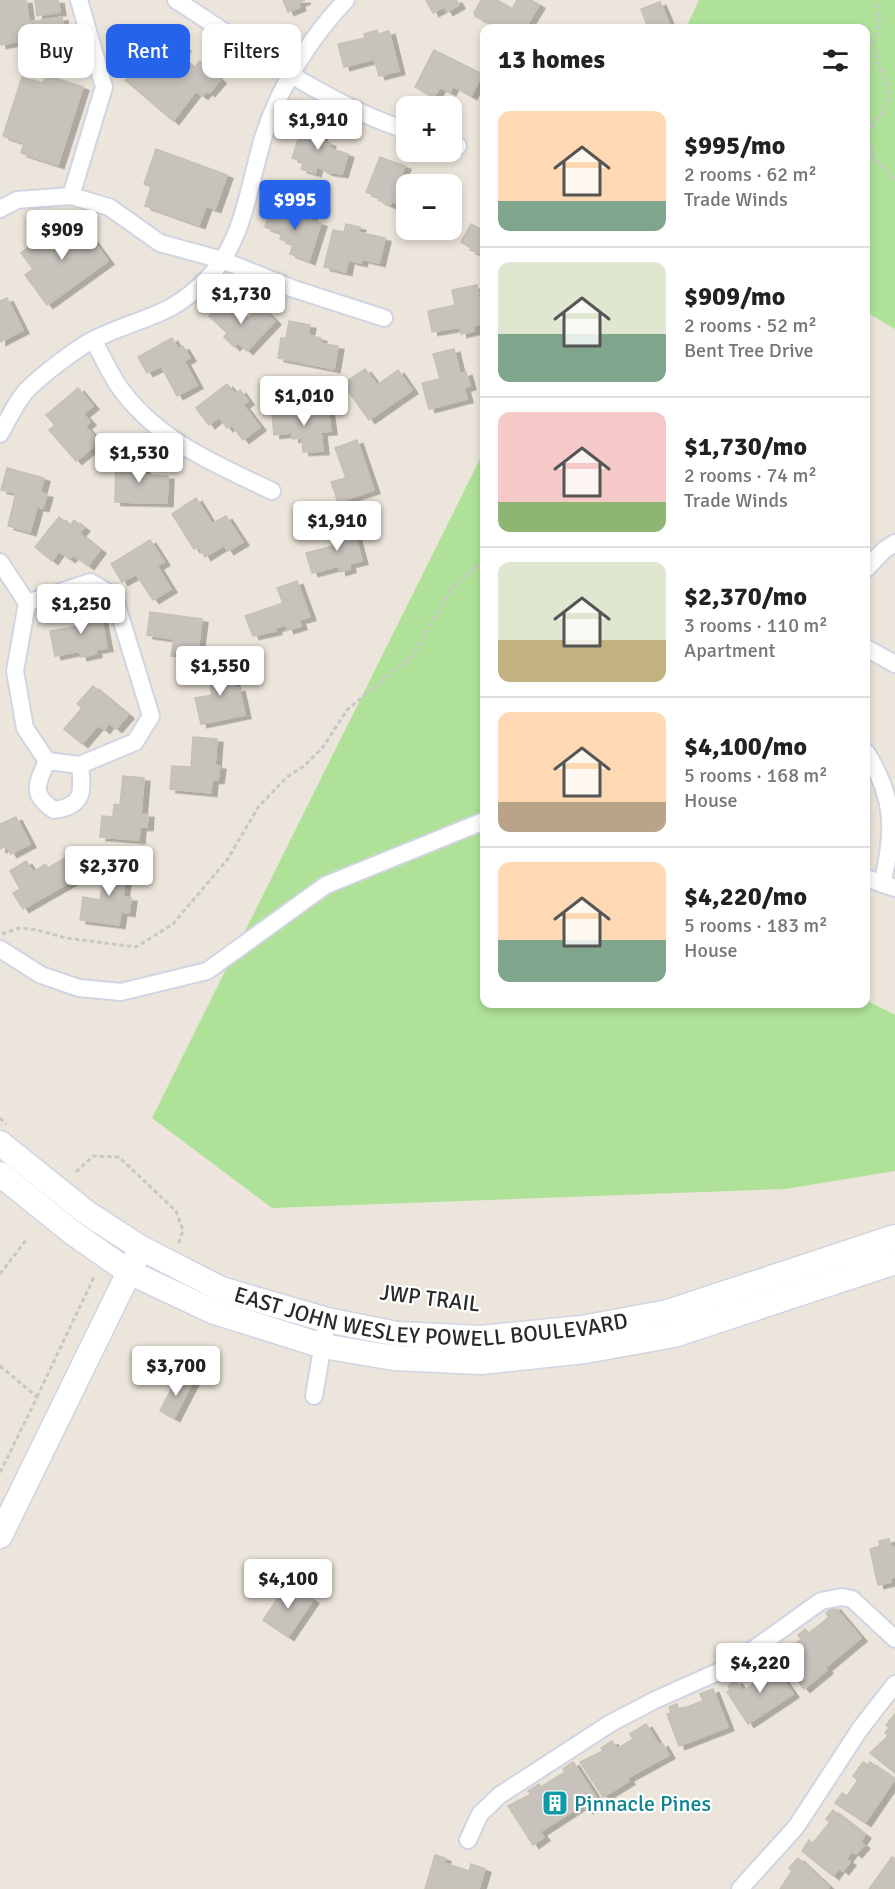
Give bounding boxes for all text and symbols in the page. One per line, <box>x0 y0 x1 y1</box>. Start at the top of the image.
chip: Buy <box>18 24 94 78</box>
chip: Rent <box>106 24 190 78</box>
chip: Filters <box>202 24 301 78</box>
text: 13 homes <box>498 44 605 76</box>
icon: filters <box>819 44 852 77</box>
map controls <box>396 96 462 240</box>
button: + <box>396 96 462 162</box>
pin: $1,910 <box>269 100 367 151</box>
text: $1,910 <box>288 107 348 132</box>
text: $995/mo <box>684 130 785 162</box>
icon: home <box>546 135 618 207</box>
text: 2 rooms · 62 m² <box>684 162 817 187</box>
button: − <box>396 174 462 240</box>
pin: $995 <box>259 180 331 231</box>
text: $995 <box>273 187 317 212</box>
text: Trade Winds <box>684 187 788 212</box>
pin: $909 <box>26 210 98 261</box>
text: $909 <box>40 217 84 242</box>
pin: $1,730 <box>192 274 290 325</box>
text: $1,730 <box>211 281 271 306</box>
text: $909/mo <box>684 281 785 313</box>
icon: home <box>546 286 618 358</box>
text: 2 rooms · 52 m² <box>684 313 817 338</box>
text: Bent Tree Drive <box>684 338 813 363</box>
pin: $1,010 <box>255 376 353 427</box>
text: $1,010 <box>274 383 334 408</box>
text: $1,730/mo <box>684 431 807 463</box>
pin: $1,530 <box>90 433 188 484</box>
icon: home <box>546 436 618 508</box>
text: $1,530 <box>109 440 169 465</box>
text: 2 rooms · 74 m² <box>684 463 817 488</box>
text: Trade Winds <box>684 488 788 513</box>
pin: $1,910 <box>288 501 386 552</box>
text: $1,910 <box>307 508 367 533</box>
text: $2,370/mo <box>684 581 807 613</box>
pin: $1,250 <box>32 584 130 635</box>
icon: home <box>546 586 618 658</box>
text: $1,250 <box>51 591 111 616</box>
text: 3 rooms · 110 m² <box>684 613 828 638</box>
text: Apartment <box>684 638 776 663</box>
pin: $1,550 <box>171 646 269 697</box>
text: $1,550 <box>190 653 250 678</box>
text: $4,100/mo <box>684 731 807 763</box>
icon: home <box>546 736 618 808</box>
text: 5 rooms · 168 m² <box>684 763 828 788</box>
text: House <box>684 788 738 813</box>
pin: $2,370 <box>60 846 158 897</box>
text: $2,370 <box>79 853 139 878</box>
text: $4,220/mo <box>684 881 807 913</box>
icon: home <box>546 886 618 958</box>
text: 5 rooms · 183 m² <box>684 913 828 938</box>
text: House <box>684 938 738 963</box>
street label: JWP TRAIL <box>378 1278 482 1318</box>
street label: EAST JOHN WESLEY POWELL BOULEVARD <box>231 1280 630 1352</box>
pin: $3,700 <box>127 1346 225 1397</box>
text: $3,700 <box>146 1353 206 1378</box>
pin: $4,100 <box>239 1559 337 1610</box>
text: $4,100 <box>258 1566 318 1591</box>
pin: $4,220 <box>711 1643 809 1694</box>
text: $4,220 <box>730 1650 790 1675</box>
building icon: Pinnacle Pines <box>540 1788 570 1818</box>
place label: Pinnacle Pines <box>574 1790 711 1817</box>

